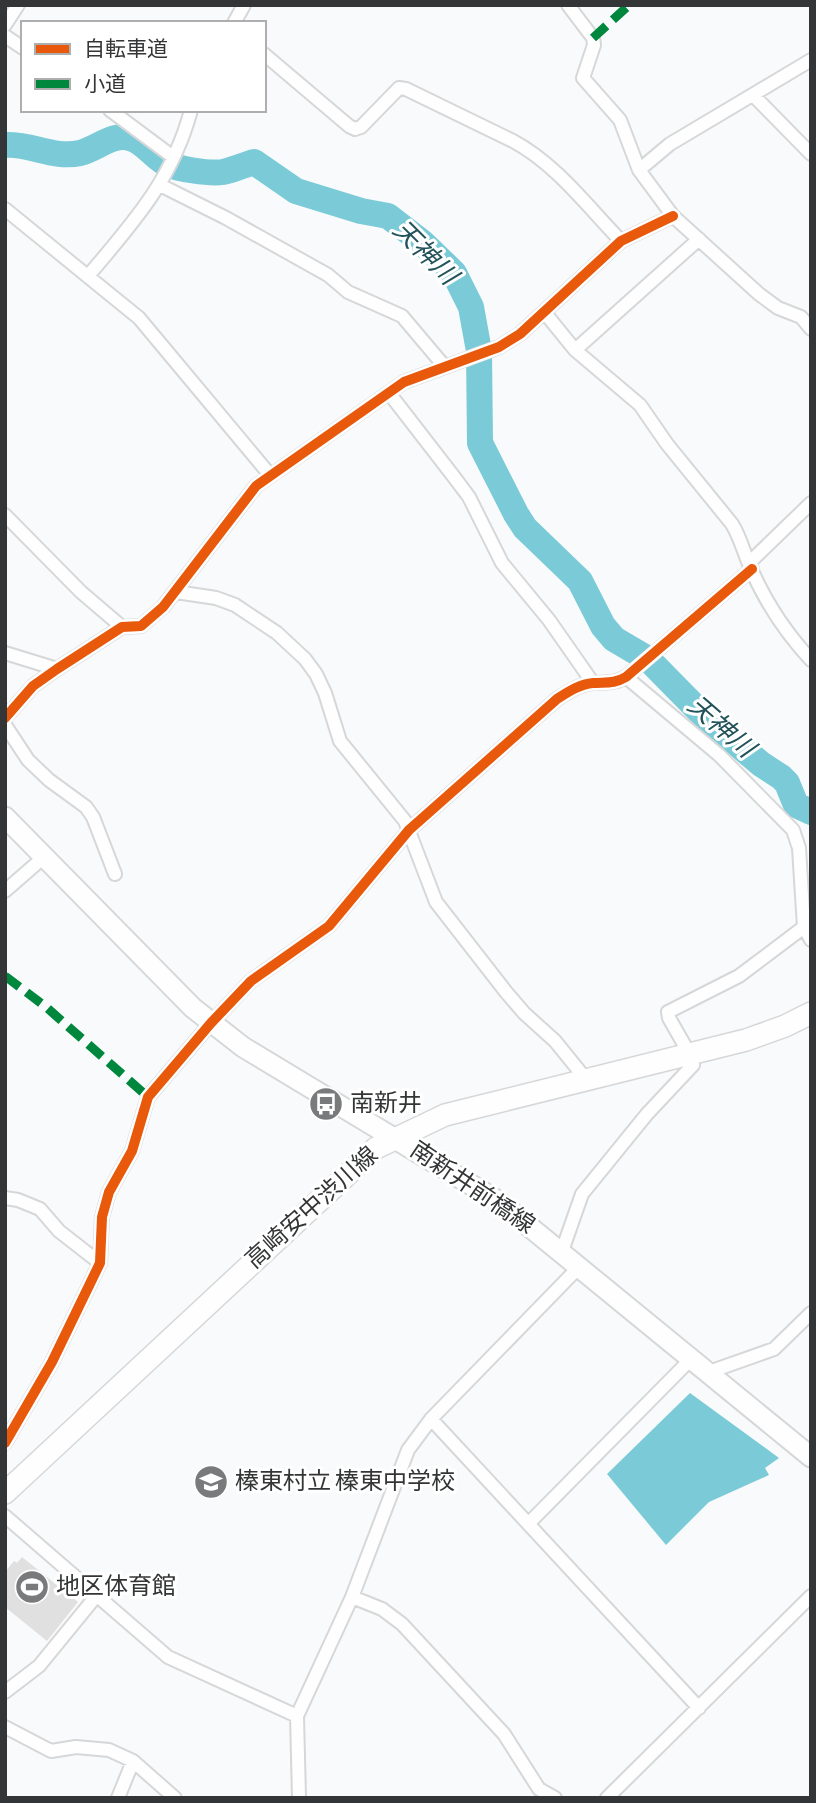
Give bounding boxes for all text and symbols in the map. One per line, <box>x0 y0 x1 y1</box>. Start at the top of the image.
legend <box>21 21 266 112</box>
text: 自転車道 <box>84 38 168 60</box>
text: 小道 <box>84 73 126 95</box>
water label: 天神川 <box>388 216 465 292</box>
water label: 天神川 <box>683 691 762 764</box>
bus stop icon: 南新井 <box>307 1085 345 1123</box>
place label: 南新井 <box>350 1090 422 1116</box>
street label: 南新井前橋線 <box>406 1136 540 1238</box>
street label: 高崎安中渋川線 <box>240 1141 382 1273</box>
school or university icon: 榛東村立 榛東中学校 <box>192 1463 230 1501</box>
place label: 榛東村立 榛東中学校 <box>235 1468 455 1494</box>
sports icon: 地区体育館 <box>13 1568 51 1606</box>
place label: 地区体育館 <box>56 1573 176 1599</box>

